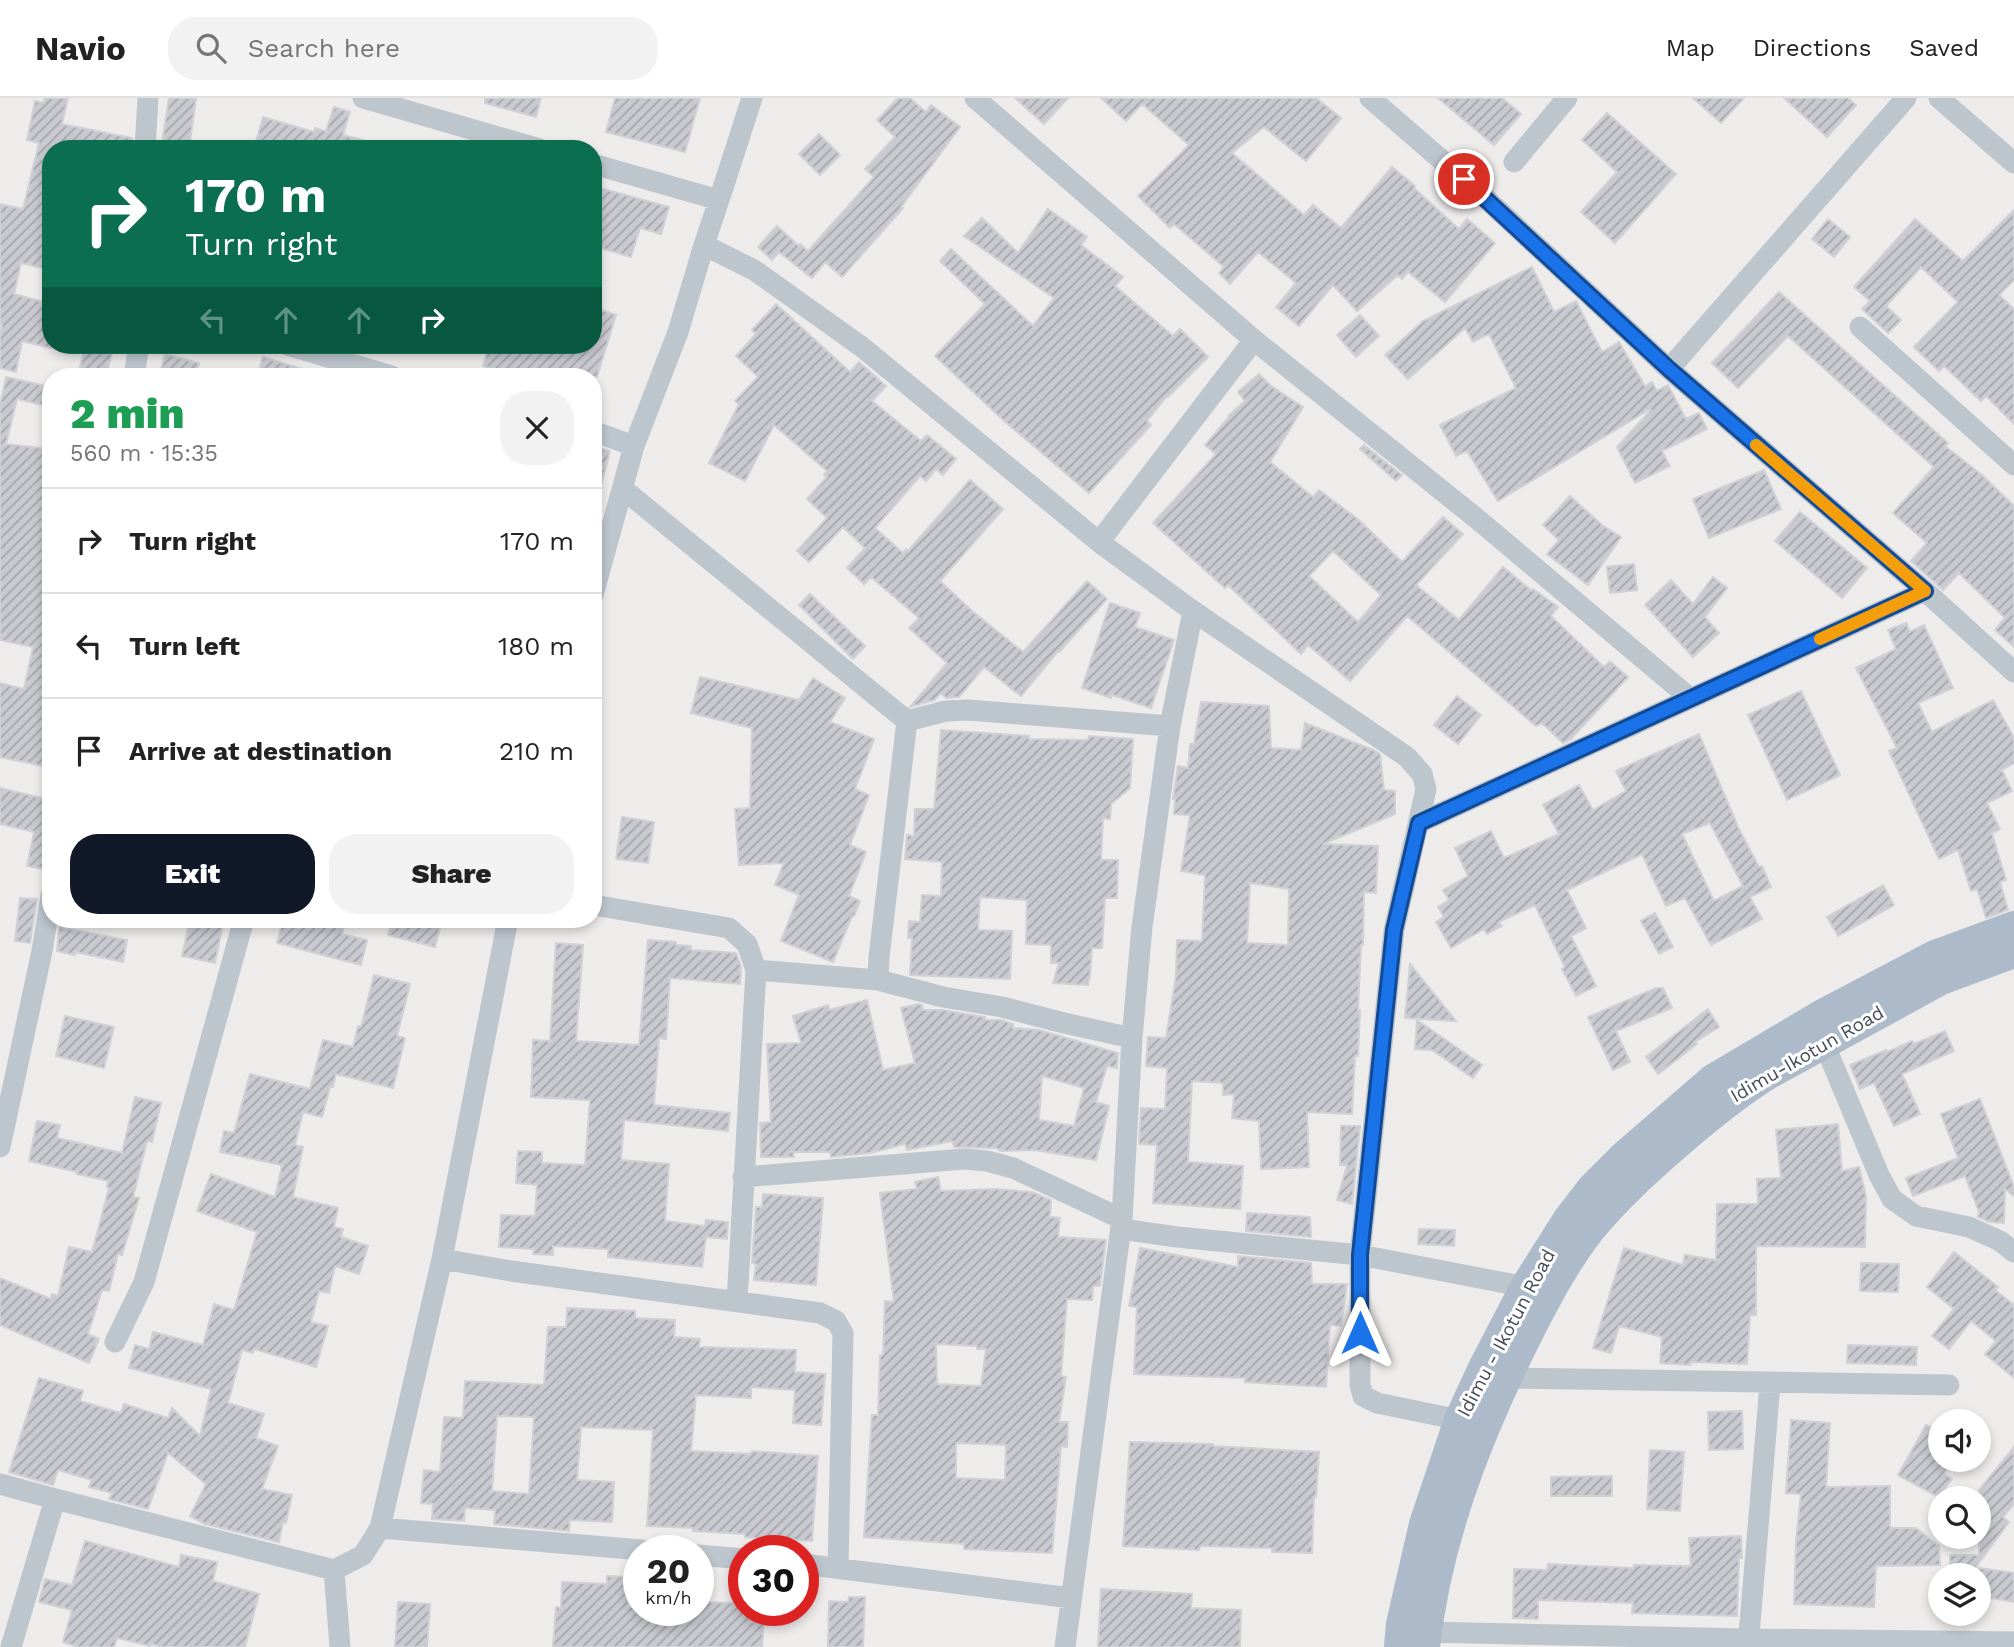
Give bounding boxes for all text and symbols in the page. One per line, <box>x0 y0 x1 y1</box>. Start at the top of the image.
search box <box>168 17 658 80</box>
text: Navio <box>35 29 126 68</box>
icon: search <box>192 29 230 67</box>
text: Search here <box>248 33 400 63</box>
text: Map <box>1666 34 1715 62</box>
text: Directions <box>1753 34 1871 62</box>
text: Saved <box>1909 34 1979 62</box>
pin <box>1434 149 1494 209</box>
icon: arrive <box>1445 160 1483 198</box>
text: 170 m <box>185 166 326 224</box>
icon: right <box>70 168 161 259</box>
text: Turn right <box>185 225 337 263</box>
icon: left <box>194 301 232 339</box>
icon: ahead <box>267 301 305 339</box>
icon: ahead <box>340 301 378 339</box>
icon: right <box>413 301 451 339</box>
text: 2 min <box>70 389 184 438</box>
button: close <box>500 391 574 465</box>
text: 560 m · 15:35 <box>70 440 218 467</box>
icon: right <box>70 522 108 560</box>
text: Turn right <box>129 526 256 556</box>
text: 170 m <box>500 526 574 556</box>
icon: left <box>70 627 108 665</box>
text: Turn left <box>129 631 240 661</box>
text: 180 m <box>498 631 574 661</box>
icon: arrive <box>70 732 108 770</box>
text: Arrive at destination <box>129 736 392 766</box>
text: 210 m <box>499 736 574 766</box>
button: Exit <box>70 834 315 914</box>
button: Share <box>329 834 574 914</box>
street label: Idimu-Ikotun Road <box>1726 1001 1888 1107</box>
street label: Idimu - Ikotun Road <box>1452 1245 1560 1421</box>
position arrow <box>1323 1296 1397 1370</box>
map controls <box>1928 1409 1991 1626</box>
button: sound <box>1928 1409 1991 1472</box>
button: search <box>1928 1486 1991 1549</box>
speed limit sign: 30 <box>728 1535 819 1626</box>
text: 20 <box>647 1550 690 1592</box>
button: layers <box>1928 1563 1991 1626</box>
text: km/h <box>645 1587 692 1608</box>

